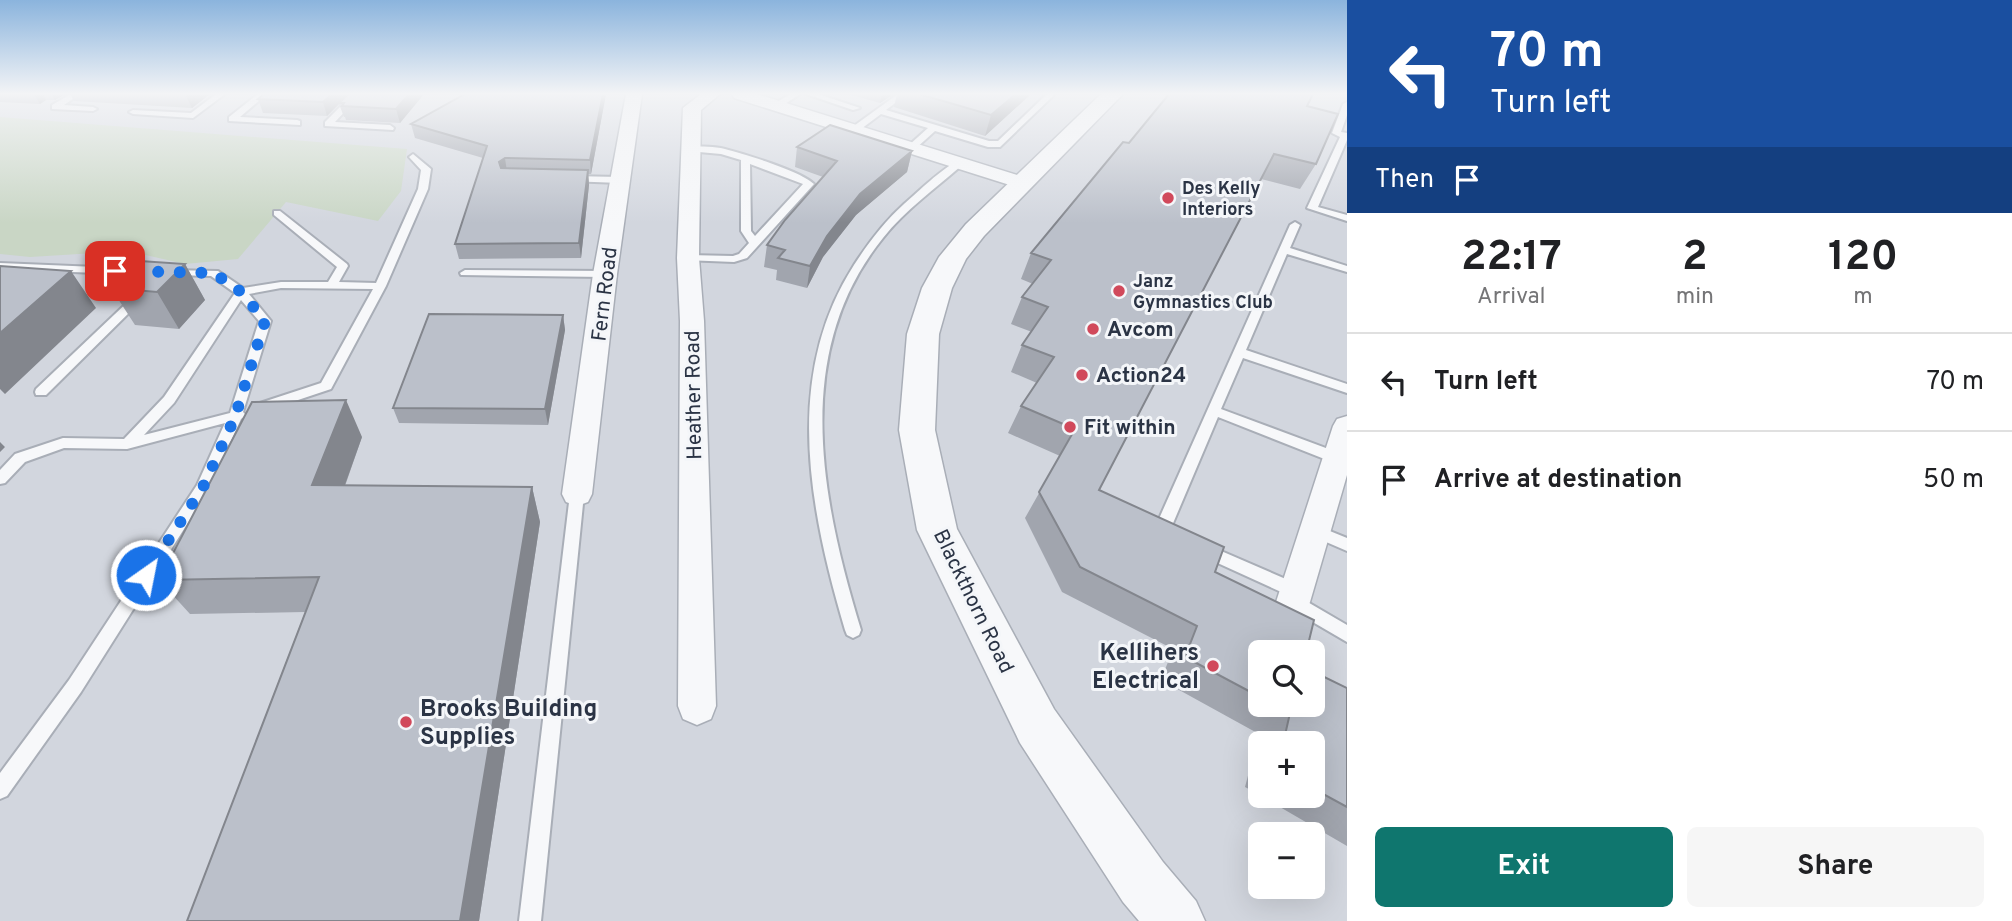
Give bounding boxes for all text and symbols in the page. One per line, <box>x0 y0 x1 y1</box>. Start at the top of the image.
text: 70 m <box>1490 23 1604 85</box>
icon: left <box>1375 28 1466 119</box>
text: Turn left <box>1490 84 1611 124</box>
icon: arrive <box>1448 161 1486 199</box>
text: Then <box>1375 164 1434 197</box>
place label: Des Kelly Interiors <box>1182 178 1260 222</box>
marker: Des Kelly Interiors <box>1160 190 1176 206</box>
text: 22:17 <box>1461 232 1562 285</box>
text: 2 <box>1682 232 1708 285</box>
text: 120 <box>1828 232 1898 285</box>
pin <box>85 241 145 301</box>
street label: Fern Road <box>586 245 625 343</box>
icon: arrive <box>96 252 134 290</box>
place label: Janz Gymnastics Club <box>1133 271 1273 315</box>
marker: Janz Gymnastics Club <box>1111 283 1127 299</box>
text: Arrival <box>1477 283 1546 312</box>
text: min <box>1676 283 1714 312</box>
text: m <box>1853 283 1873 312</box>
place label: Avcom <box>1107 317 1174 344</box>
marker: Avcom <box>1085 321 1101 337</box>
street label: Heather Road <box>680 330 709 460</box>
place label: Action24 <box>1096 363 1186 390</box>
icon: left <box>1375 363 1413 401</box>
text: Turn left <box>1434 366 1538 399</box>
text: 70 m <box>1926 366 1984 399</box>
marker: Action24 <box>1074 367 1090 383</box>
place label: Fit within <box>1084 415 1176 442</box>
marker: Fit within <box>1062 419 1078 435</box>
icon: arrive <box>1375 461 1413 499</box>
text: Arrive at destination <box>1434 464 1682 497</box>
text: 50 m <box>1923 464 1984 497</box>
street label: Blackthorn Road <box>926 525 1019 678</box>
position arrow <box>109 538 183 612</box>
place label: Kellihers Electrical <box>1092 639 1199 697</box>
map controls <box>1248 640 1325 899</box>
button: search <box>1248 640 1325 717</box>
marker: Kellihers Electrical <box>1205 658 1221 674</box>
place label: Brooks Building Supplies <box>420 695 597 753</box>
marker: Brooks Building Supplies <box>398 714 414 730</box>
button: + <box>1248 731 1325 808</box>
button: − <box>1248 822 1325 899</box>
button: Exit <box>1375 827 1673 907</box>
button: Share <box>1687 827 1984 907</box>

